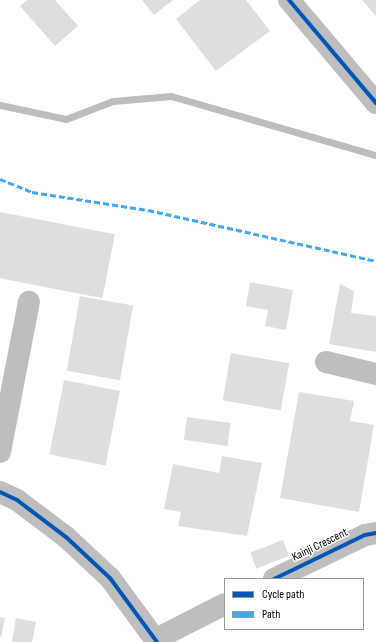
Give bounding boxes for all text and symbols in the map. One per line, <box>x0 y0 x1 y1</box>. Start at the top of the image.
street label: Kainji Crescent <box>290 525 350 565</box>
legend <box>224 578 364 630</box>
text: Cycle path <box>262 587 304 602</box>
text: Path <box>262 607 280 622</box>

